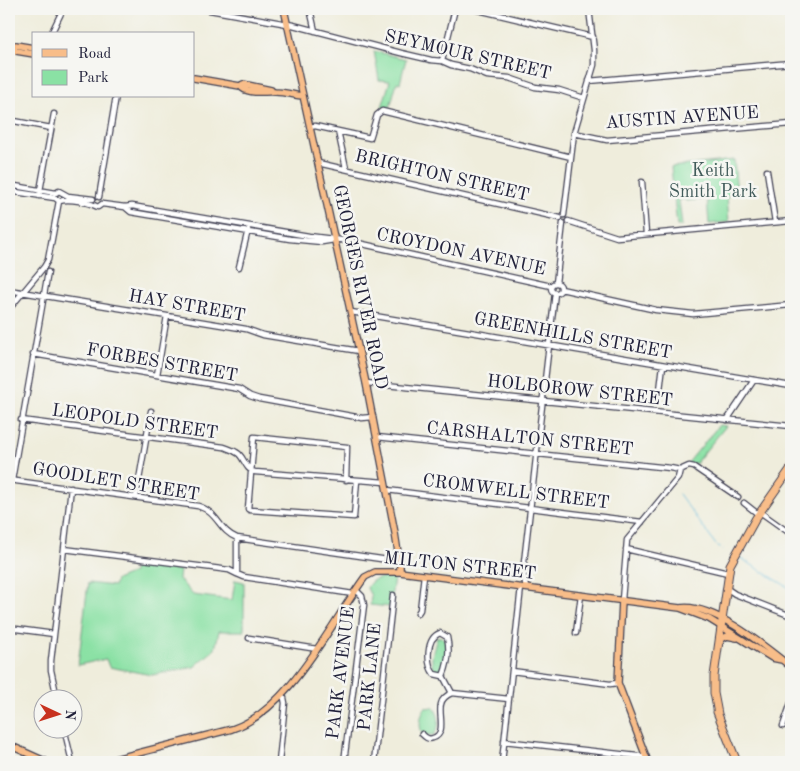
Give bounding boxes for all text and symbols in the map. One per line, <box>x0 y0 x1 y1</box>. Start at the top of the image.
street label: SEYMOUR STREET <box>383 27 553 83</box>
legend <box>32 32 195 98</box>
text: Road <box>78 47 112 62</box>
text: Park <box>78 71 109 86</box>
street label: AUSTIN AVENUE <box>605 104 759 132</box>
street label: BRIGHTON STREET <box>353 147 531 205</box>
park label: Keith Smith Park <box>669 162 757 201</box>
street label: GEORGES RIVER ROAD <box>329 183 391 391</box>
street label: CROYDON AVENUE <box>375 225 547 279</box>
street label: HAY STREET <box>127 287 247 325</box>
street label: GREENHILLS STREET <box>473 310 673 362</box>
street label: FORBES STREET <box>85 341 239 385</box>
street label: HOLBOROW STREET <box>486 372 674 410</box>
street label: LEOPOLD STREET <box>51 401 219 443</box>
street label: CARSHALTON STREET <box>426 419 634 459</box>
street label: GOODLET STREET <box>31 460 201 504</box>
street label: CROMWELL STREET <box>422 472 610 512</box>
street label: MILTON STREET <box>383 549 537 583</box>
street label: PARK AVENUE <box>324 606 358 740</box>
street label: PARK LANE <box>355 622 385 732</box>
north arrow <box>32 688 82 738</box>
text: N <box>63 709 77 721</box>

